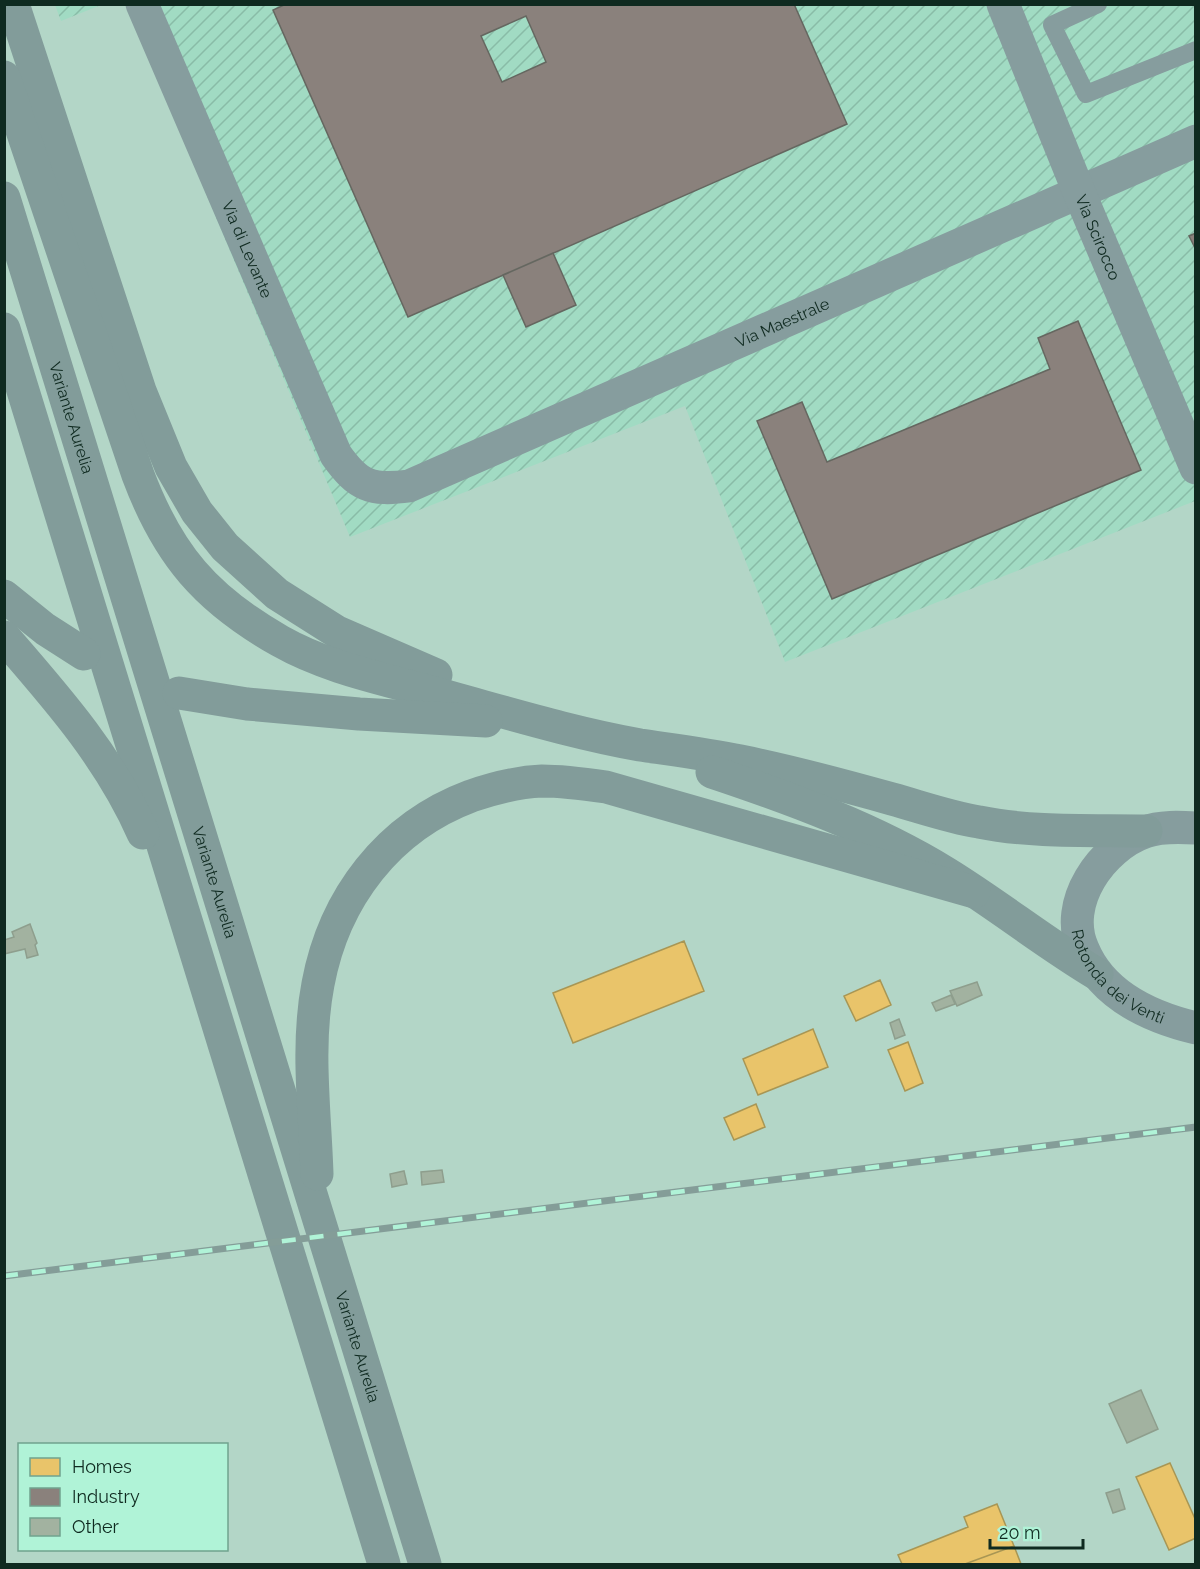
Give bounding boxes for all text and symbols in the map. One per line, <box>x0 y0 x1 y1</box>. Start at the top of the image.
street label: Via Scirocco <box>1072 192 1125 283</box>
street label: Via di Levante <box>218 198 277 301</box>
street label: Via Maestrale <box>732 294 832 351</box>
street label: Variante Aurelia <box>46 360 98 476</box>
street label: Variante Aurelia <box>189 824 241 940</box>
street label: Rotonda dei Venti <box>1068 928 1167 1027</box>
street label: Variante Aurelia <box>332 1289 384 1405</box>
legend <box>18 1443 228 1551</box>
text: Homes <box>72 1456 132 1477</box>
text: Industry <box>72 1486 140 1507</box>
scale bar <box>990 1512 1083 1550</box>
text: Other <box>72 1516 120 1537</box>
text: 20 m <box>999 1522 1041 1543</box>

